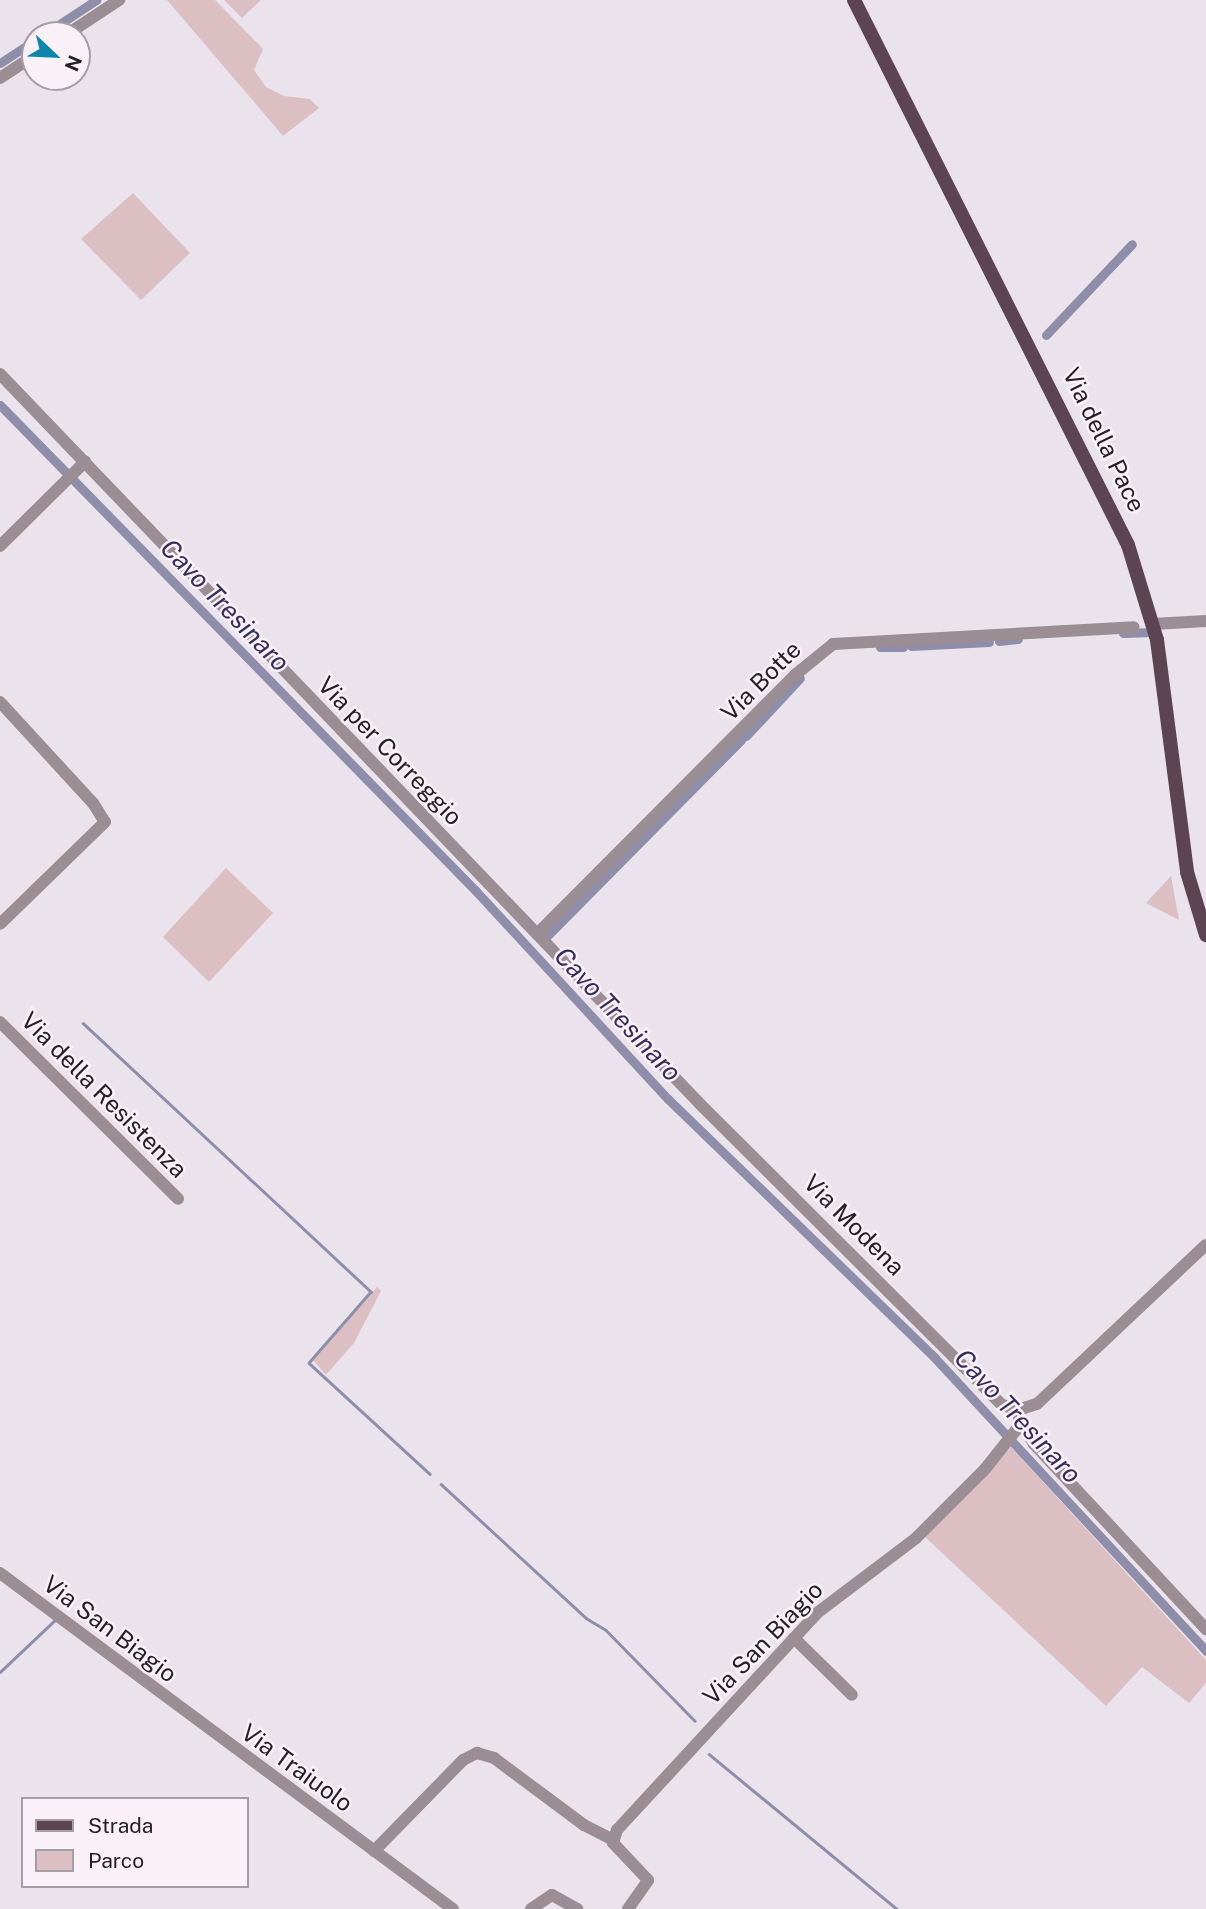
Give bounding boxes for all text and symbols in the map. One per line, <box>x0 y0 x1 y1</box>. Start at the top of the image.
north arrow <box>21 21 91 91</box>
text: N <box>60 52 87 75</box>
street label: Via della Pace <box>1057 363 1151 517</box>
water label: Cavo Tresinaro <box>154 532 296 678</box>
street label: Via Botte <box>715 635 807 727</box>
street label: Via per Correggio <box>312 671 468 831</box>
water label: Cavo Tresinaro <box>548 940 688 1088</box>
street label: Via della Resistenza <box>15 1006 193 1184</box>
street label: Via Modena <box>798 1169 910 1281</box>
water label: Cavo Tresinaro <box>948 1342 1088 1490</box>
street label: Via San Biagio <box>37 1569 183 1689</box>
street label: Via San Biagio <box>697 1575 829 1711</box>
street label: Via Traiuolo <box>236 1718 358 1818</box>
legend <box>21 1797 248 1888</box>
text: Strada <box>88 1813 153 1838</box>
text: Parco <box>88 1848 144 1873</box>

